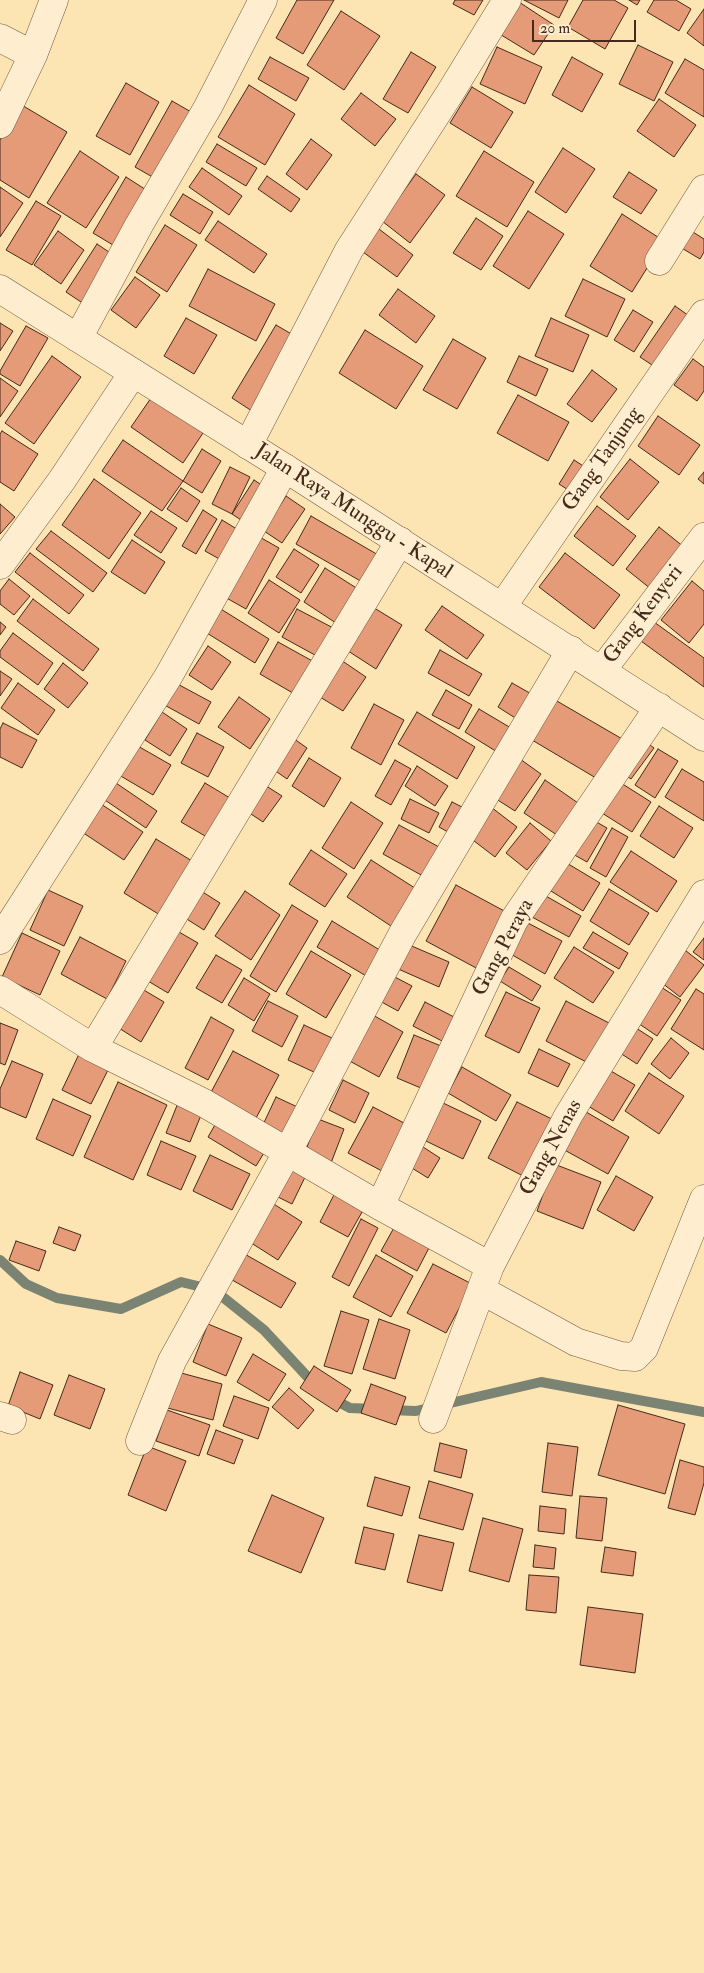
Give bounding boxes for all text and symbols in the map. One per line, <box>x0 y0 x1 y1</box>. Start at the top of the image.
scale bar <box>534 10 638 42</box>
text: 20 m <box>540 19 570 38</box>
street label: Gang Tanjung <box>558 403 648 517</box>
street label: Jalan Raya Munggu - Kapal <box>249 439 457 585</box>
street label: Gang Kenyeri <box>599 561 689 669</box>
street label: Gang Peraya <box>468 895 540 1001</box>
street label: Gang Nenas <box>515 1096 589 1200</box>

